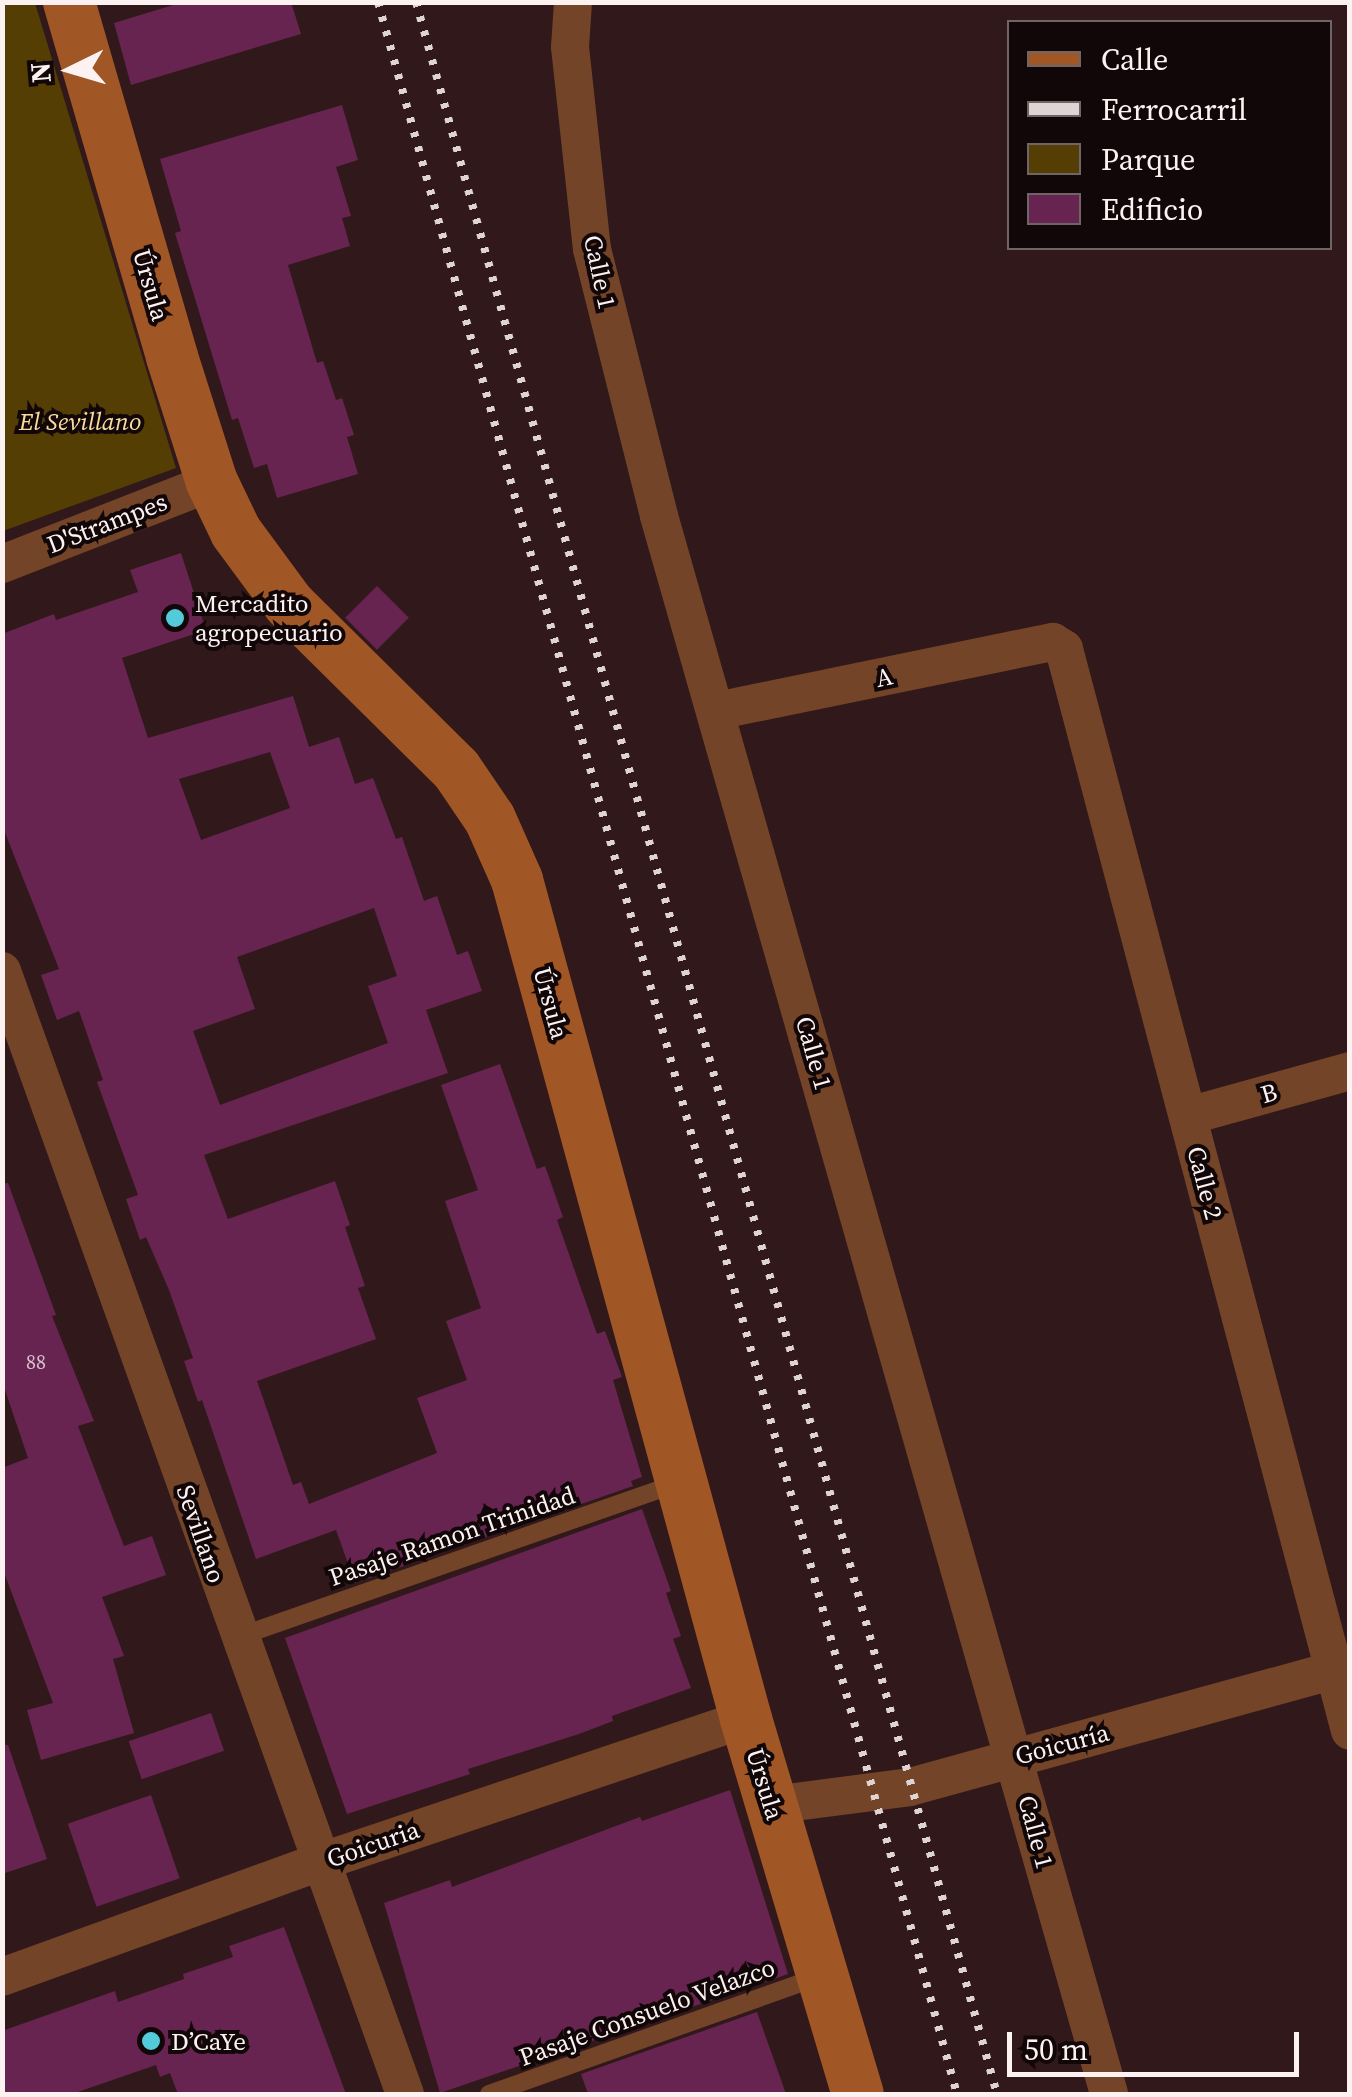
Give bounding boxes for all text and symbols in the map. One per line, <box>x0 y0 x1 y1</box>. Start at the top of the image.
north arrow <box>20 20 120 120</box>
legend <box>1007 20 1332 250</box>
text: Calle <box>1101 39 1168 80</box>
text: N <box>20 61 60 84</box>
text: Ferrocarril <box>1101 89 1247 130</box>
text: Parque <box>1101 139 1195 180</box>
text: Edificio <box>1101 189 1203 230</box>
street label: Calle 1 <box>578 232 622 312</box>
street label: Úrsula <box>127 246 175 324</box>
park label: El Sevillano <box>19 406 141 436</box>
street label: D'Strampes <box>43 486 171 560</box>
place label: Mercadito agropecuario <box>195 589 343 648</box>
marker: Mercadito agropecuario <box>164 607 186 629</box>
street label: A <box>873 661 895 693</box>
street label: Úrsula <box>527 964 575 1042</box>
street label: Calle 1 <box>789 1013 839 1093</box>
street label: B <box>1257 1076 1281 1110</box>
street label: Calle 2 <box>1181 1143 1229 1223</box>
house number: 88 <box>26 1350 46 1374</box>
street label: Pasaje Ramon Trinidad <box>325 1480 579 1592</box>
street label: Sevillano <box>170 1481 232 1587</box>
street label: Goicuría <box>1012 1717 1112 1771</box>
street label: Úrsula <box>740 1745 790 1823</box>
street label: Calle 1 <box>1012 1792 1060 1872</box>
street label: Goicuria <box>323 1814 423 1874</box>
street label: Pasaje Consuelo Velazco <box>515 1952 779 2072</box>
scale bar <box>1012 2012 1304 2074</box>
place label: D’CaYe <box>171 2026 246 2056</box>
text: 50 m <box>1024 2029 1088 2070</box>
marker: D’CaYe <box>140 2030 162 2052</box>

